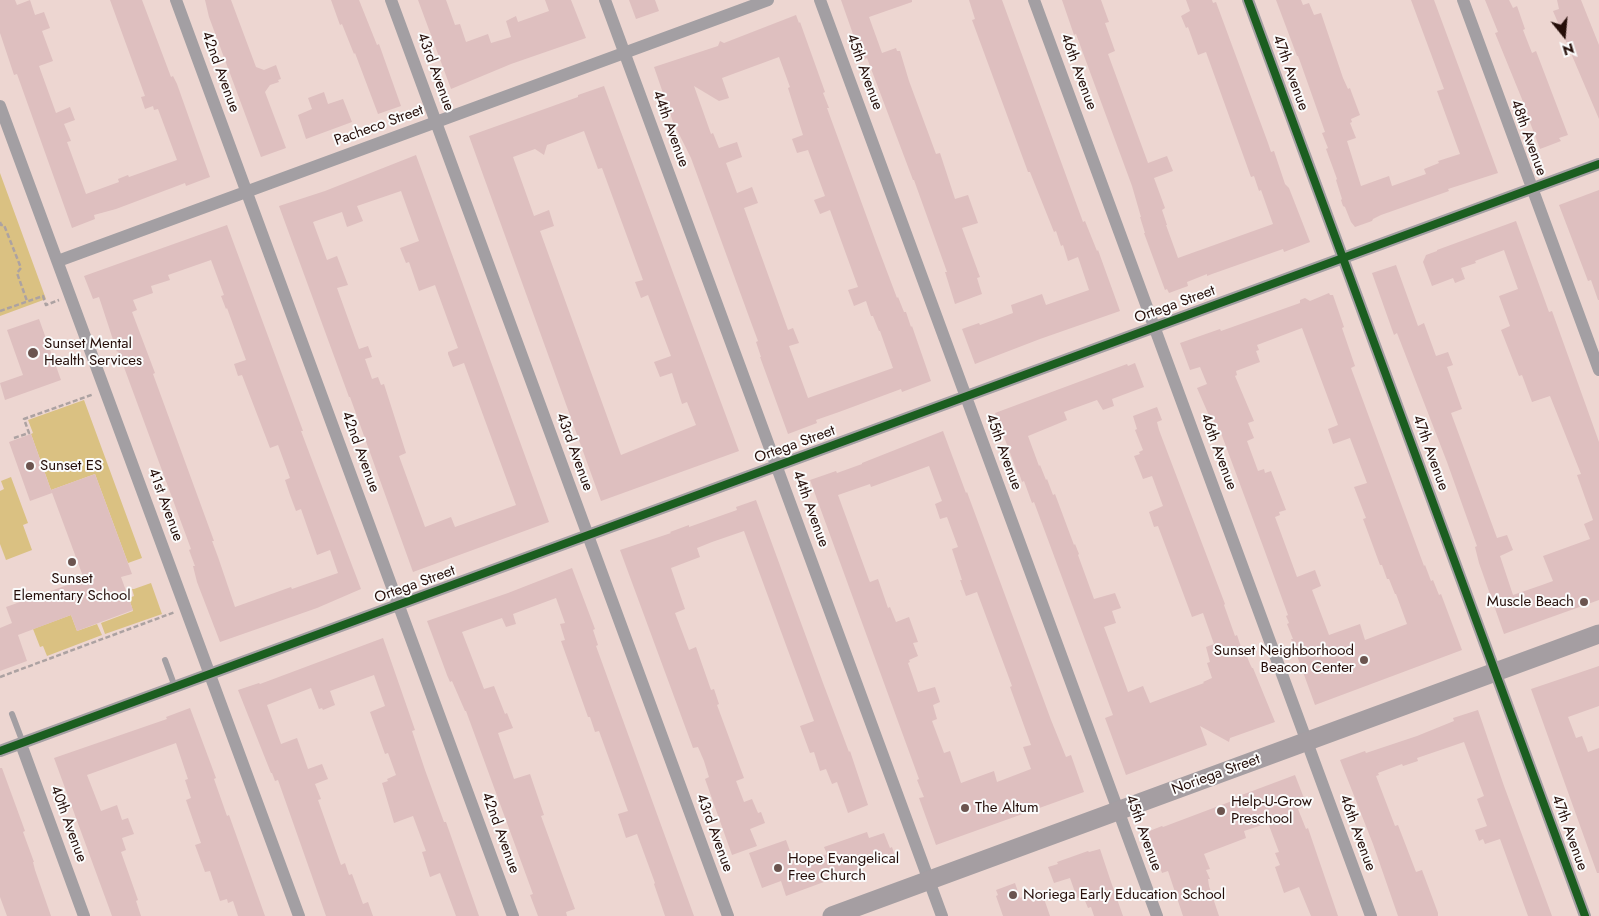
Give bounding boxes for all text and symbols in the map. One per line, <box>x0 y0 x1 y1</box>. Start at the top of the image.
north arrow <box>1539 10 1589 60</box>
street label: 42nd Avenue <box>197 29 243 115</box>
street label: 43rd Avenue <box>413 30 457 114</box>
street label: 45th Avenue <box>842 31 886 113</box>
street label: 46th Avenue <box>1056 31 1100 113</box>
street label: 47th Avenue <box>1268 33 1312 113</box>
text: N <box>1560 38 1577 61</box>
street label: 44th Avenue <box>648 88 692 170</box>
street label: 48th Avenue <box>1506 98 1550 178</box>
street label: Pacheco Street <box>332 102 426 150</box>
street label: Ortega Street <box>1132 282 1218 328</box>
place label: Sunset Mental Health Services <box>44 335 142 370</box>
marker: Sunset Mental Health Services <box>26 346 40 360</box>
street label: 42nd Avenue <box>337 409 383 495</box>
street label: 43rd Avenue <box>552 410 596 494</box>
street label: 45th Avenue <box>981 411 1025 493</box>
street label: 46th Avenue <box>1196 411 1240 493</box>
street label: 47th Avenue <box>1408 413 1452 493</box>
street label: Ortega Street <box>752 422 838 468</box>
place label: Sunset ES <box>40 457 102 475</box>
marker: Sunset ES <box>24 460 36 472</box>
street label: 41st Avenue <box>143 466 187 544</box>
street label: 44th Avenue <box>788 468 832 550</box>
marker: Sunset Elementary School <box>66 556 78 568</box>
street label: Ortega Street <box>372 562 458 608</box>
place label: Sunset Elementary School <box>13 570 131 605</box>
place label: Muscle Beach <box>1487 593 1574 611</box>
marker: Muscle Beach <box>1578 596 1590 608</box>
place label: Sunset Neighborhood Beacon Center <box>1214 642 1354 677</box>
marker: Sunset Neighborhood Beacon Center <box>1358 654 1370 666</box>
street label: Noriega Street <box>1169 751 1263 799</box>
street label: 40th Avenue <box>46 783 90 865</box>
street label: 42nd Avenue <box>477 790 523 876</box>
street label: 43rd Avenue <box>692 791 736 875</box>
street label: 45th Avenue <box>1121 792 1165 874</box>
street label: 46th Avenue <box>1335 792 1379 874</box>
place label: Help-U-Grow Preschool <box>1231 793 1312 828</box>
street label: 47th Avenue <box>1547 793 1591 873</box>
place label: The Altum <box>975 799 1039 817</box>
marker: The Altum <box>959 802 971 814</box>
marker: Help-U-Grow Preschool <box>1215 805 1227 817</box>
place label: Hope Evangelical Free Church <box>788 850 899 885</box>
marker: Hope Evangelical Free Church <box>772 862 784 874</box>
place label: Noriega Early Education School <box>1023 886 1225 904</box>
marker: Noriega Early Education School <box>1007 889 1019 901</box>

